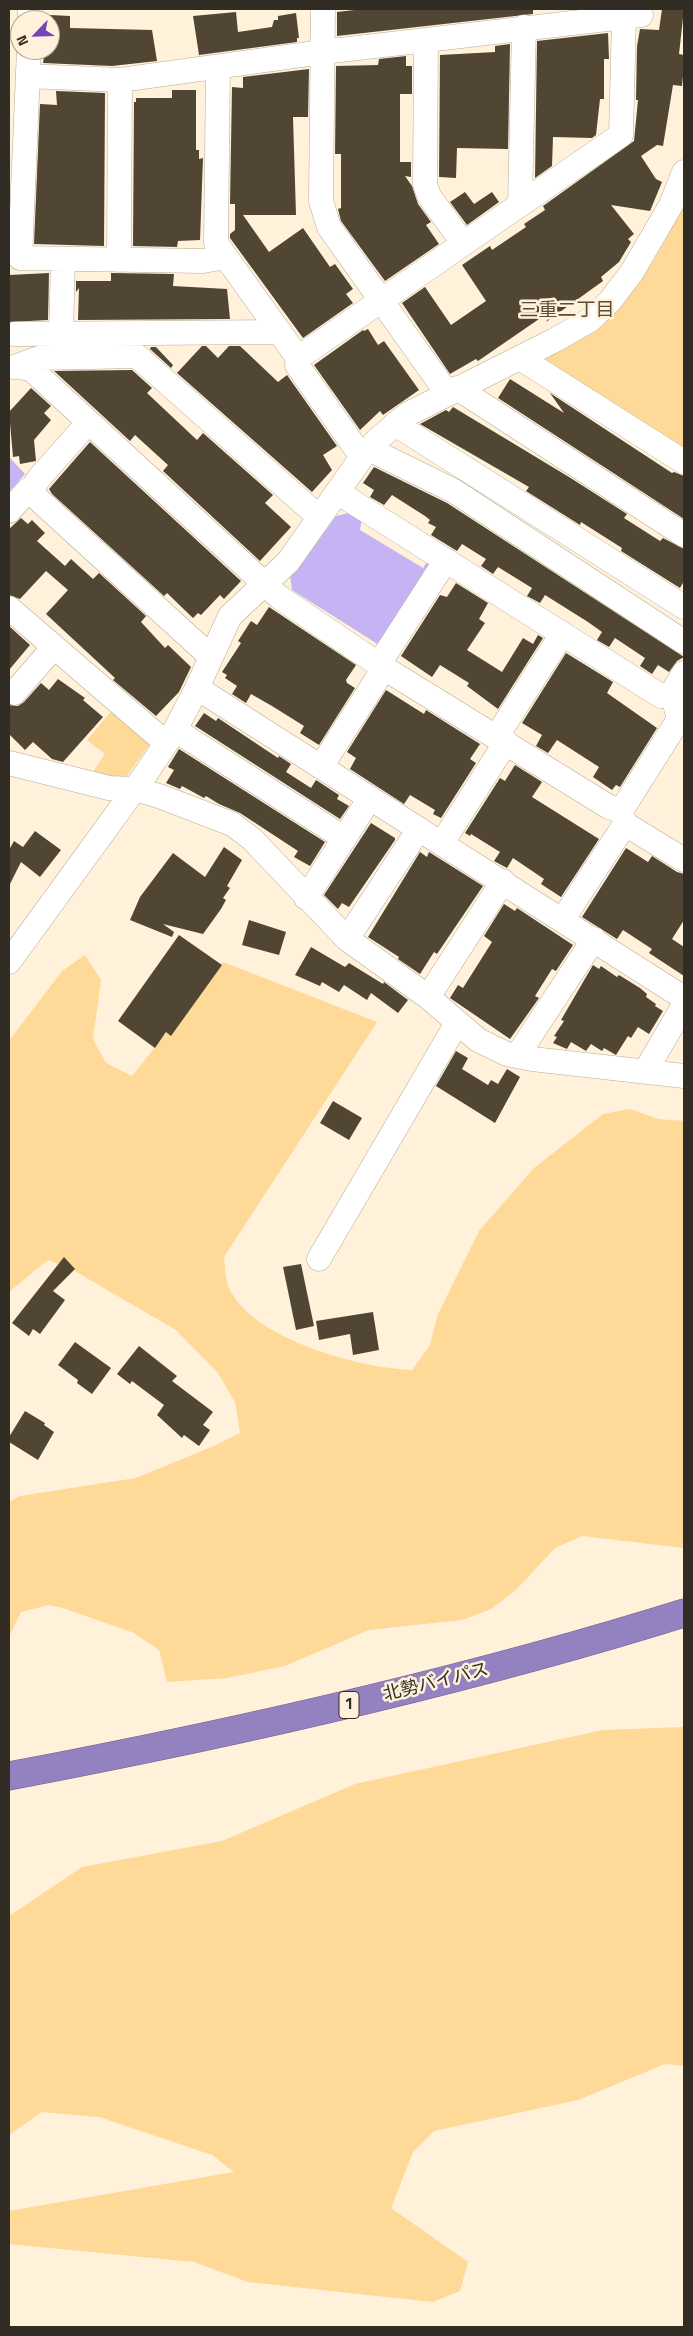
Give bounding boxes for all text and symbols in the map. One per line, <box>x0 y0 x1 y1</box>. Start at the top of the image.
north arrow <box>10 10 60 60</box>
text: N <box>10 32 33 50</box>
district label: 三重二丁目 <box>520 300 614 322</box>
street label: 北勢バイパス <box>381 1659 491 1707</box>
road number: 1 <box>339 1692 359 1718</box>

